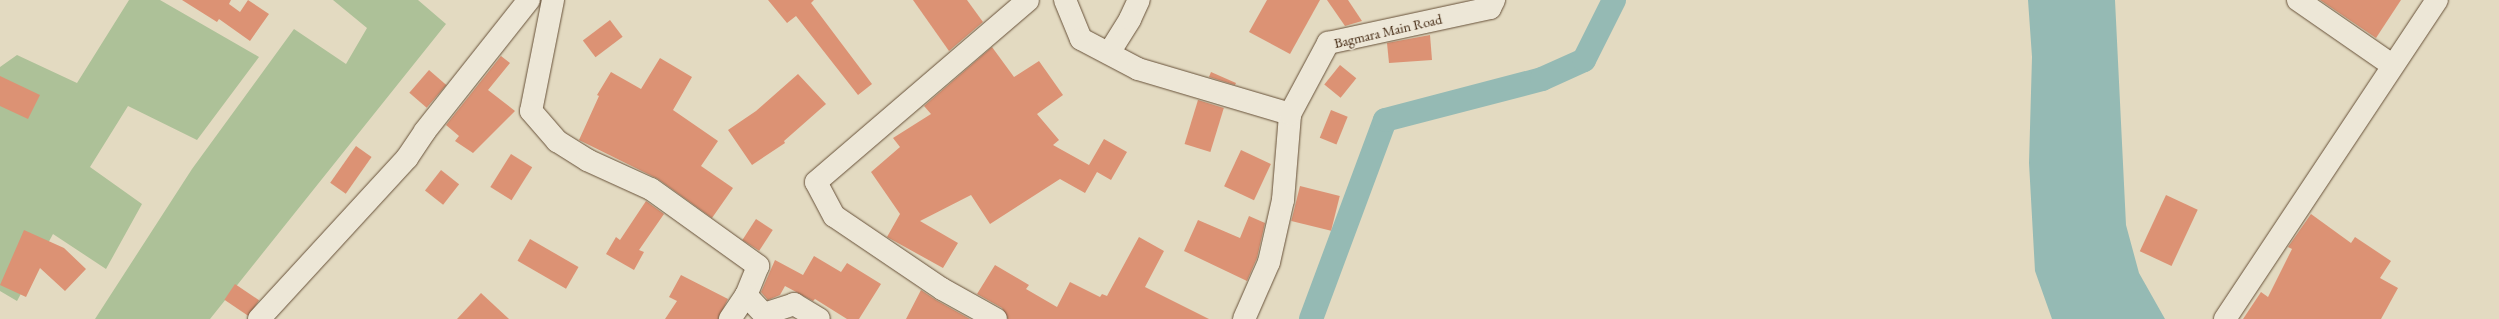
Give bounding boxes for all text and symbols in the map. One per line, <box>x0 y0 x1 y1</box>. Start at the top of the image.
street label: Bagmara Main Road <box>1332 10 1444 52</box>

